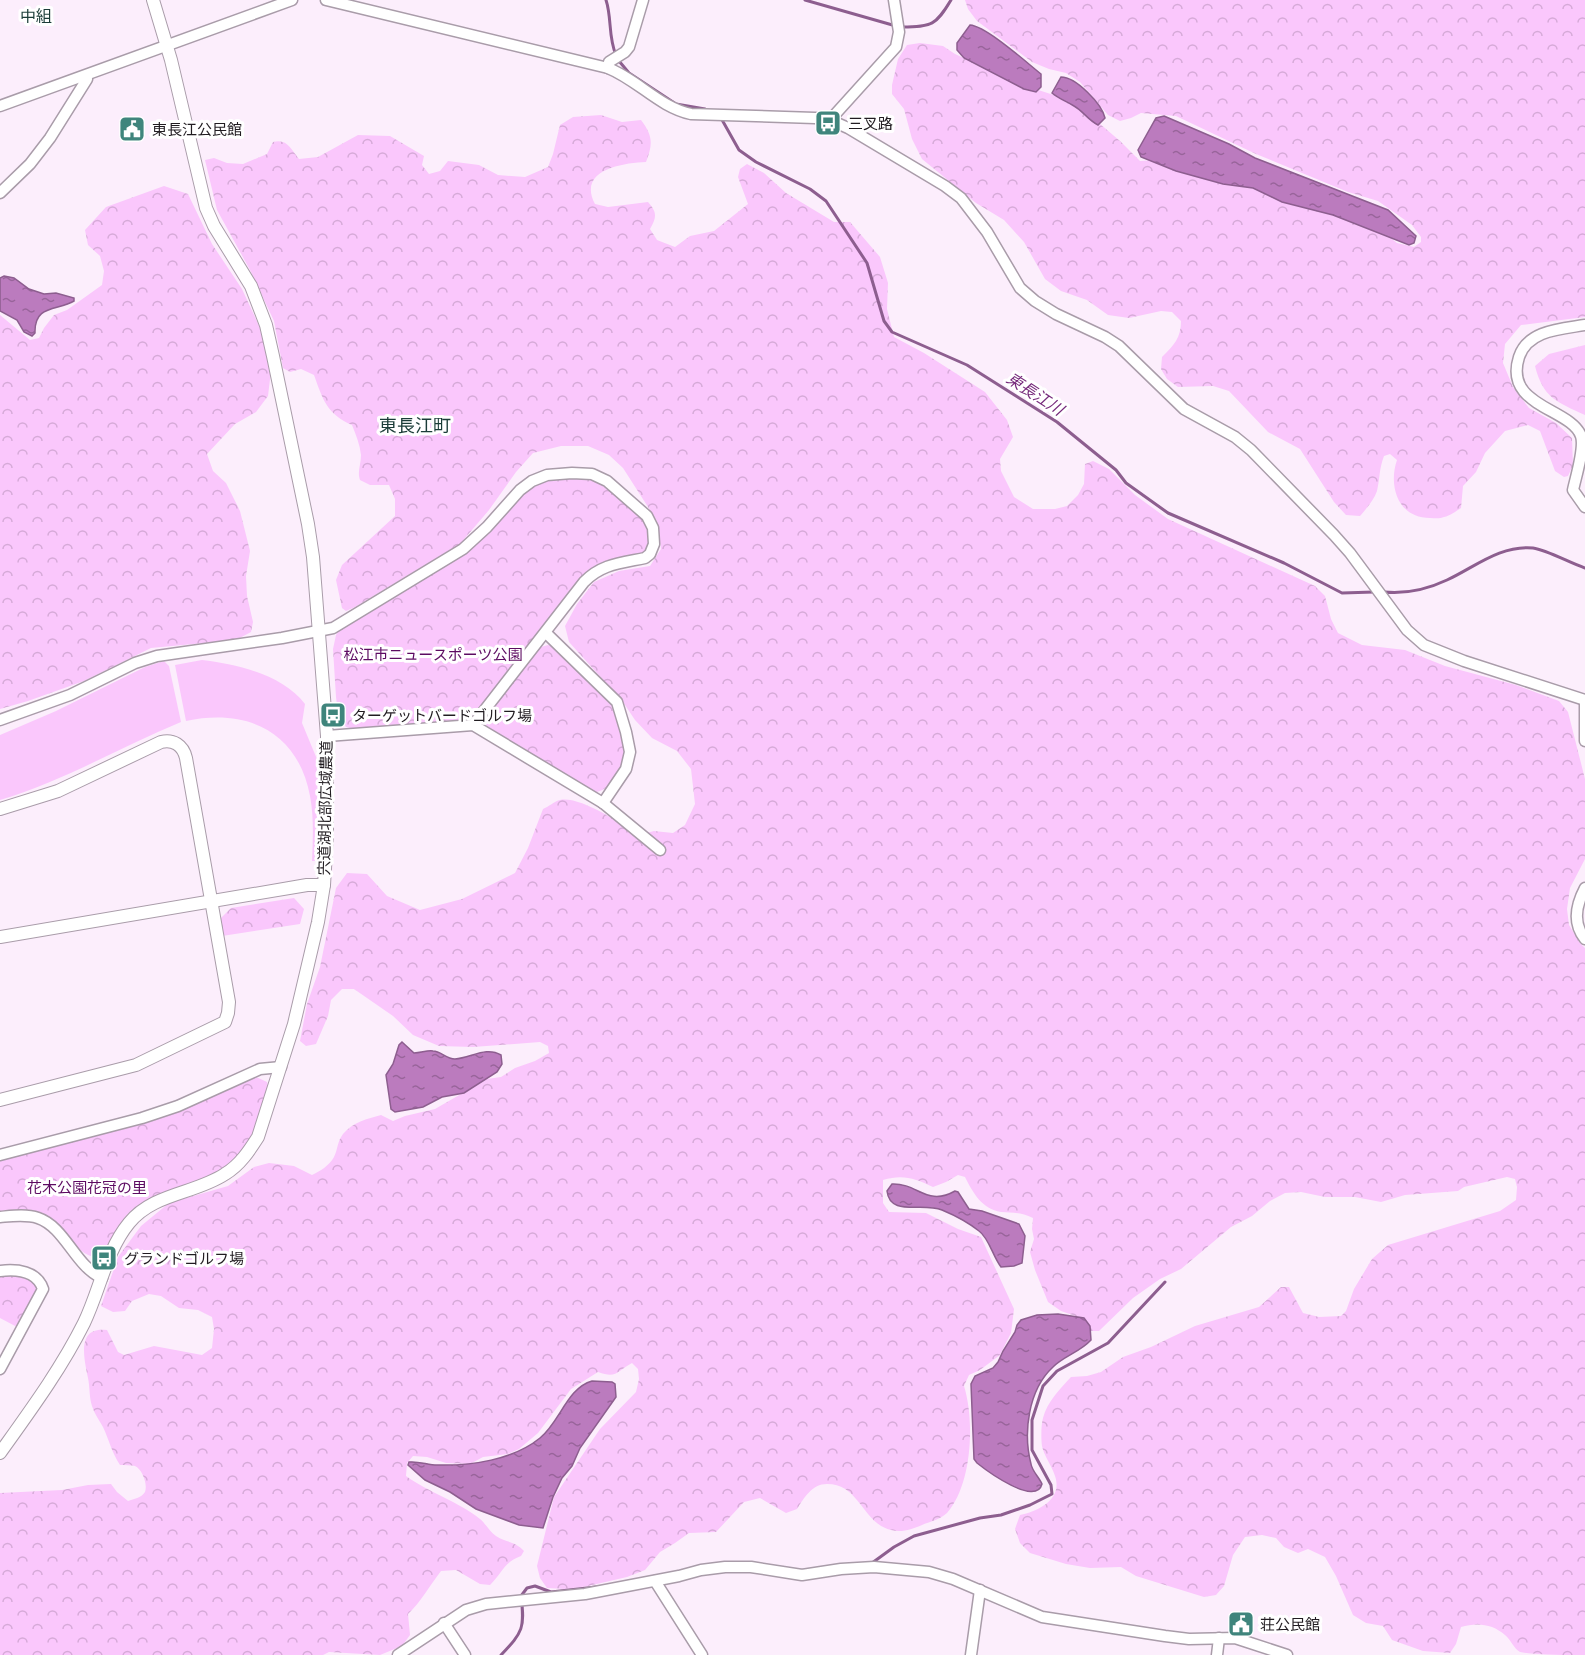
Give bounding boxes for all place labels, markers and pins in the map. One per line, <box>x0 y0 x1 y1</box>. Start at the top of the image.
bus stop icon: 三叉路 <box>813 108 843 138</box>
public building icon: 東長江公民館 <box>117 114 147 144</box>
place label: 三叉路 <box>848 115 893 132</box>
place label: 東長江公民館 <box>152 121 242 138</box>
bus stop icon: ターゲットバードゴルフ場 <box>318 700 348 730</box>
place label: ターゲットバードゴルフ場 <box>352 707 532 724</box>
bus stop icon: グランドゴルフ場 <box>89 1243 119 1273</box>
place label: グランドゴルフ場 <box>124 1250 244 1267</box>
public building icon: 荘公民館 <box>1226 1609 1256 1639</box>
place label: 荘公民館 <box>1260 1616 1320 1633</box>

